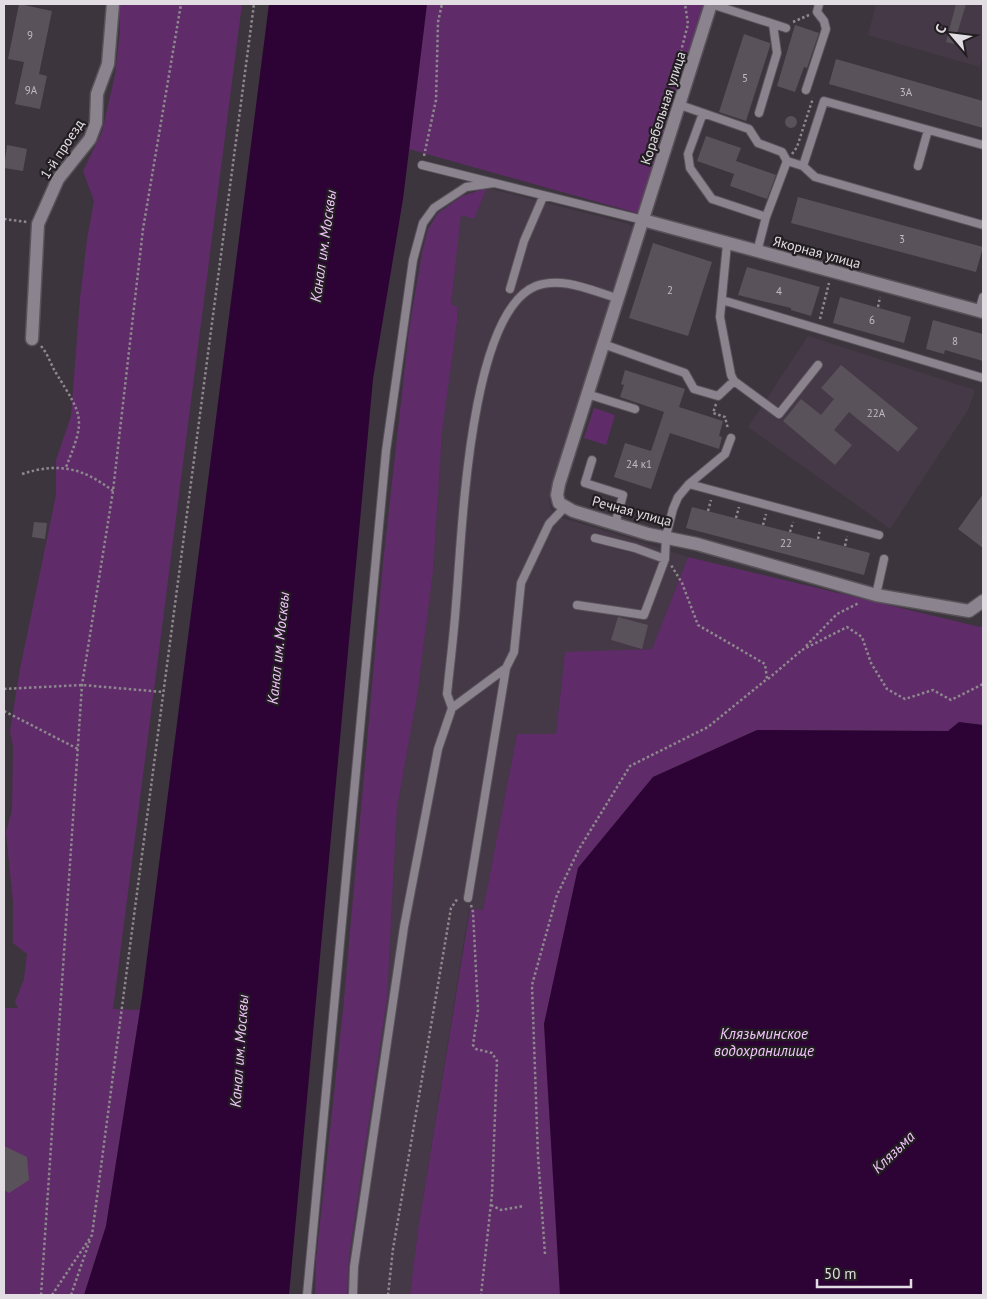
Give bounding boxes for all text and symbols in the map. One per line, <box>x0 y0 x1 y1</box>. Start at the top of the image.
north arrow <box>927 10 977 60</box>
text: С <box>931 21 950 37</box>
house number: 9 <box>27 28 33 42</box>
street label: Корабельная улица <box>636 49 690 167</box>
house number: 5 <box>742 71 748 85</box>
house number: 9А <box>25 83 38 97</box>
house number: 3А <box>900 85 913 99</box>
street label: 1-й проезд <box>36 115 88 182</box>
water label: Канал им. Москвы <box>306 188 340 303</box>
street label: Якорная улица <box>771 232 863 272</box>
house number: 3 <box>899 232 905 246</box>
house number: 2 <box>667 283 673 297</box>
house number: 4 <box>776 284 782 298</box>
house number: 6 <box>869 313 875 327</box>
house number: 8 <box>952 334 958 348</box>
house number: 22А <box>867 406 886 420</box>
house number: 24 к1 <box>626 457 652 471</box>
street label: Речная улица <box>590 492 674 530</box>
house number: 22 <box>780 536 792 550</box>
water label: Канал им. Москвы <box>263 590 293 705</box>
water label: Канал им. Москвы <box>226 994 252 1108</box>
water label: Клязьминское водохранилище <box>714 1024 814 1060</box>
water label: Клязьма <box>867 1126 919 1177</box>
scale bar <box>817 1256 911 1288</box>
text: 50 m <box>824 1264 857 1283</box>

